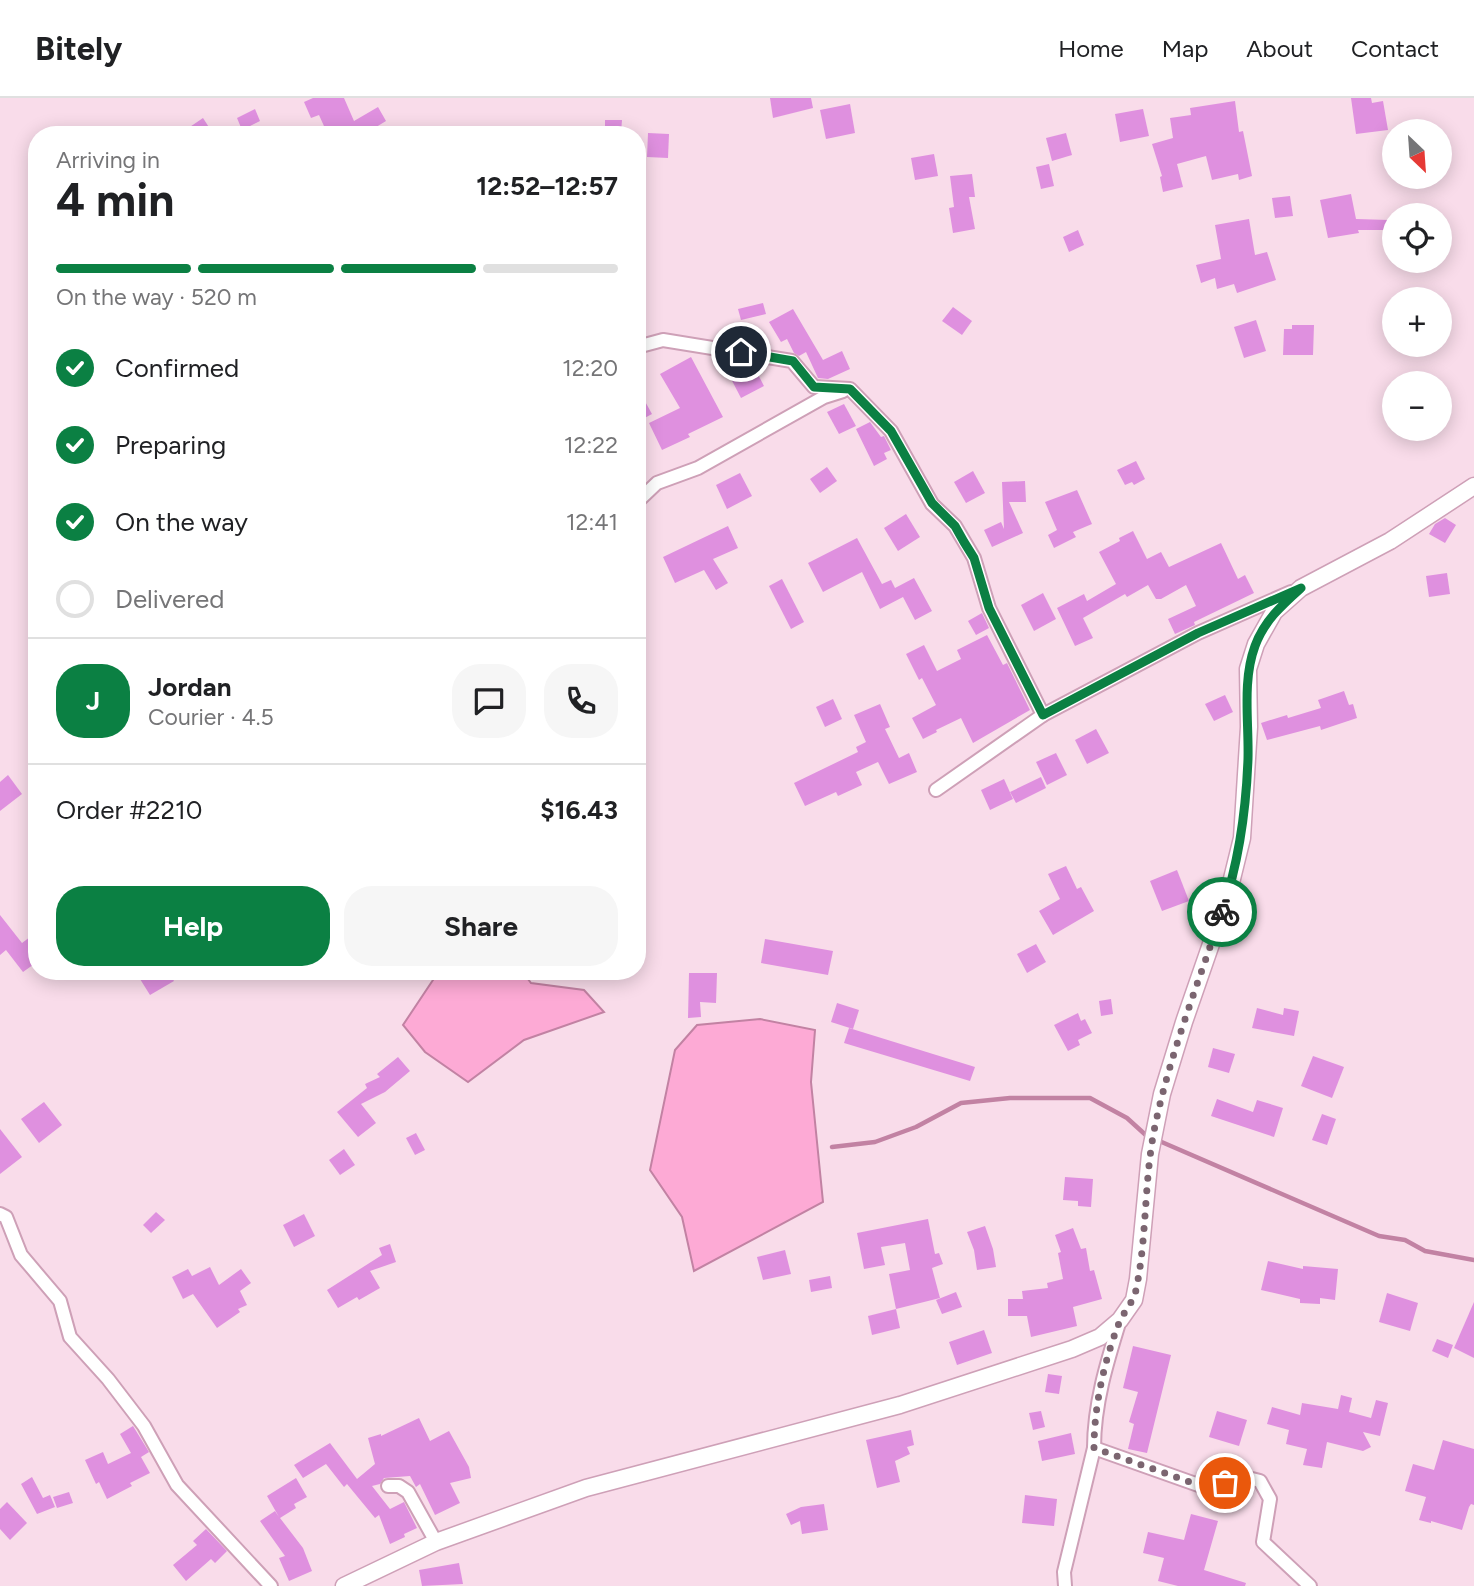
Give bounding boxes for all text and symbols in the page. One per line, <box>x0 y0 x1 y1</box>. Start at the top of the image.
text: Bitely <box>35 29 122 68</box>
text: Home <box>1058 34 1124 63</box>
text: Map <box>1162 34 1208 63</box>
text: About <box>1246 34 1313 63</box>
text: Contact <box>1351 34 1439 63</box>
north arrow <box>1382 119 1452 189</box>
map controls <box>1382 119 1452 441</box>
text: Arriving in <box>56 146 160 174</box>
text: 12:52–12:57 <box>476 170 618 202</box>
text: 4 min <box>56 172 174 228</box>
button: locate <box>1382 203 1452 273</box>
text: On the way · 520 m <box>56 283 257 311</box>
button: + <box>1382 287 1452 357</box>
pin <box>711 322 771 382</box>
icon: home <box>722 333 760 371</box>
icon: check <box>56 349 94 387</box>
text: Confirmed <box>115 352 239 384</box>
text: 12:20 <box>562 354 618 382</box>
button: − <box>1382 371 1452 441</box>
icon: check <box>56 426 94 464</box>
text: Preparing <box>115 429 226 461</box>
text: 12:22 <box>564 431 618 459</box>
icon: check <box>56 503 94 541</box>
text: On the way <box>115 506 248 538</box>
text: 12:41 <box>566 508 618 536</box>
text: Delivered <box>115 583 224 615</box>
button: chat <box>452 664 526 738</box>
button: phone <box>544 664 618 738</box>
text: Jordan <box>148 671 231 703</box>
text: J <box>86 685 100 717</box>
text: Courier · 4.5 <box>148 703 274 731</box>
text: Order #2210 <box>56 794 202 826</box>
text: $16.43 <box>540 794 618 826</box>
courier <box>1187 877 1257 947</box>
button: Help <box>56 886 330 966</box>
button: Share <box>344 886 618 966</box>
icon: bike <box>1203 893 1241 931</box>
pin <box>1195 1453 1255 1513</box>
icon: bag <box>1206 1464 1244 1502</box>

